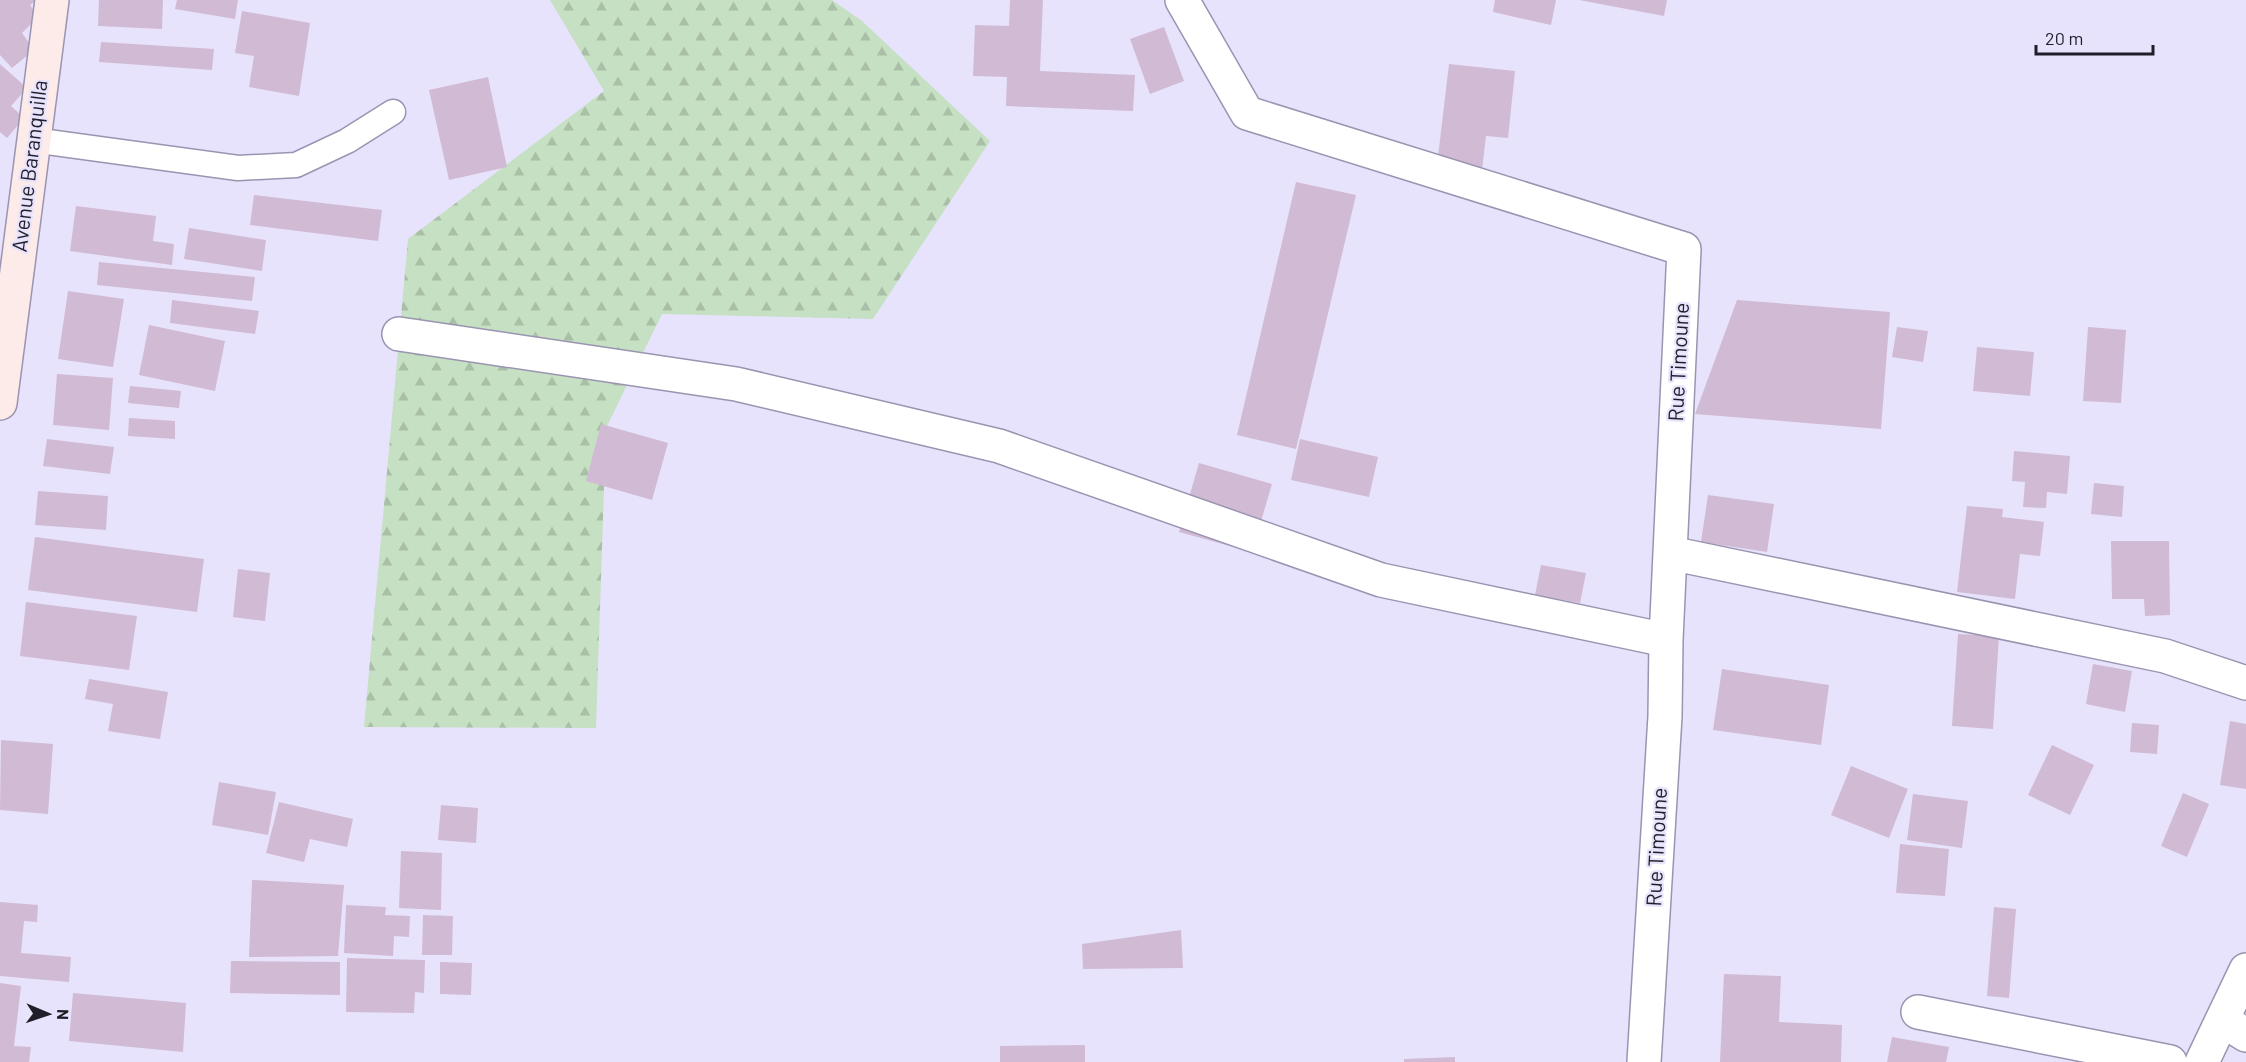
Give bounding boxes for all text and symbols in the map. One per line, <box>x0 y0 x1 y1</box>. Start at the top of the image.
scale bar <box>2036 18 2153 56</box>
text: 20 m <box>2045 27 2083 49</box>
street label: Avenue Baranquilla <box>6 78 51 253</box>
street label: Rue Timoune <box>1662 302 1693 422</box>
street label: Rue Timoune <box>1640 787 1671 907</box>
north arrow <box>18 984 78 1044</box>
text: N <box>54 1009 73 1020</box>

